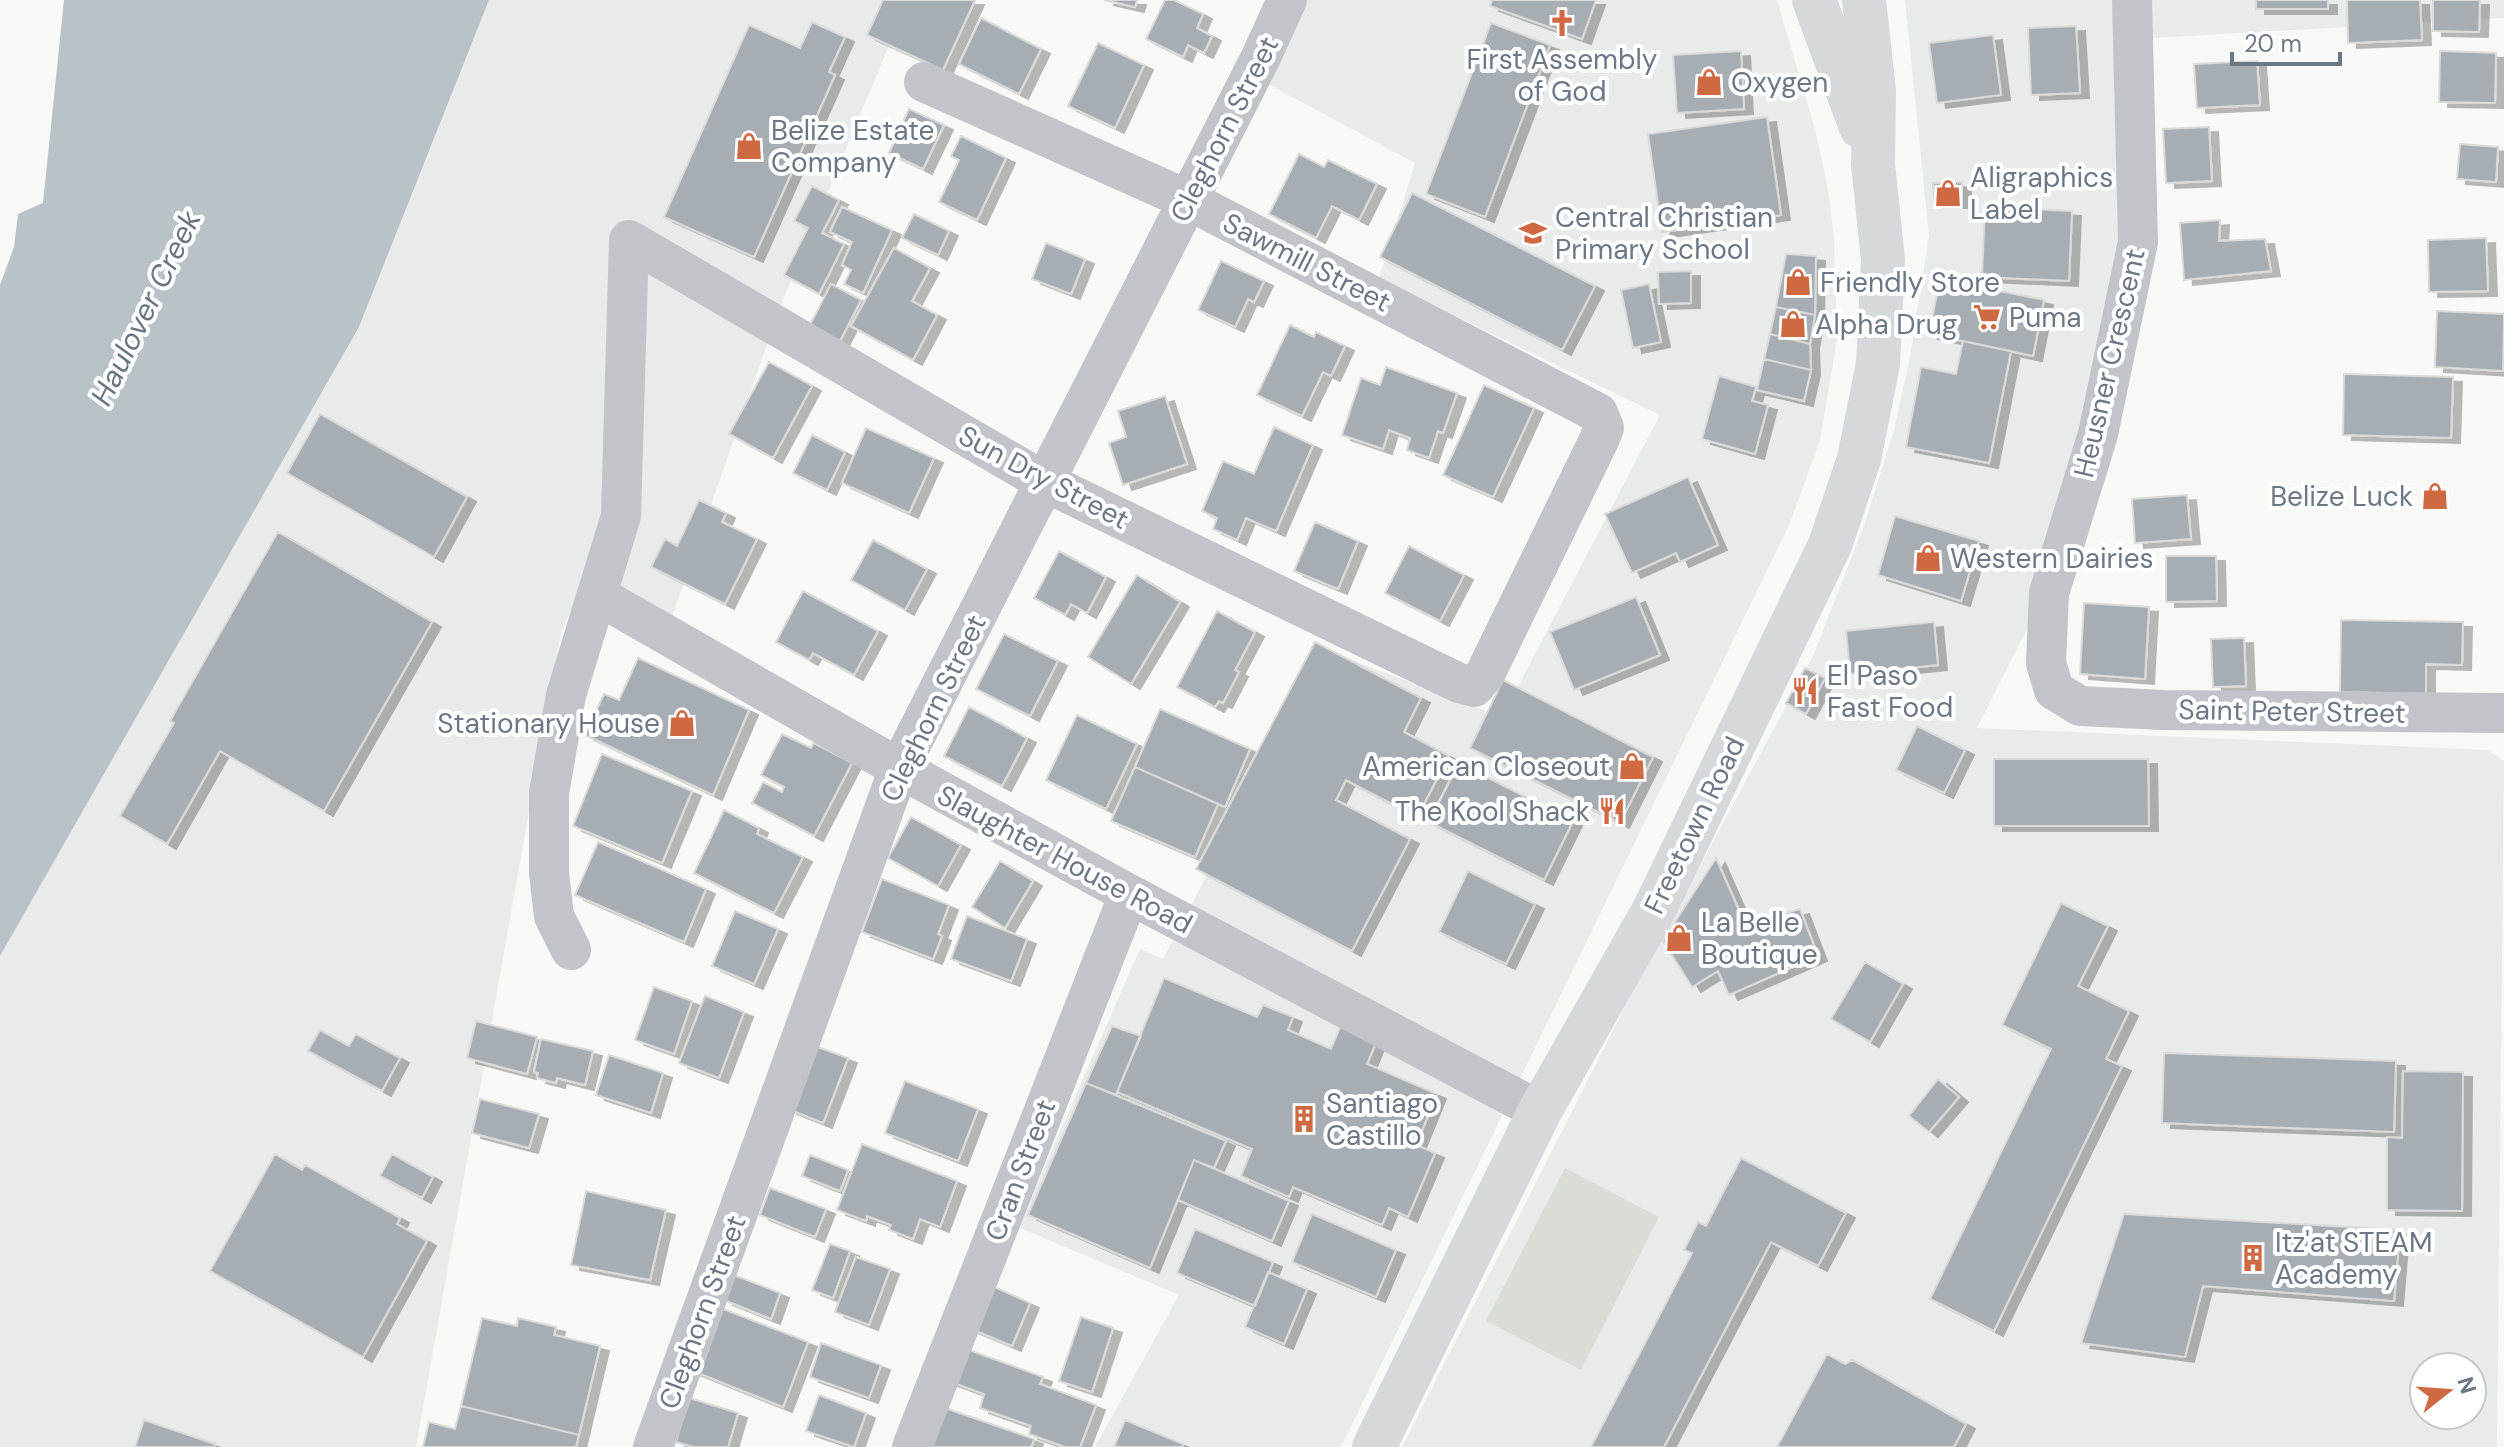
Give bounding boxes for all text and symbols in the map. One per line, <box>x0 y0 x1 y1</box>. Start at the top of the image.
church icon: First Assembly of God <box>1547 8 1577 38</box>
scale bar <box>2232 16 2340 66</box>
text: 20 m <box>2244 28 2302 59</box>
street label: Cleghorn Street <box>1162 30 1287 228</box>
place label: First Assembly of God <box>1467 41 1657 110</box>
place label: Oxygen <box>1731 64 1828 101</box>
shop icon: Oxygen <box>1694 67 1724 97</box>
place label: Belize Estate Company <box>771 112 935 181</box>
shop icon: Belize Estate Company <box>734 131 764 161</box>
place label: Aligraphics Label <box>1970 159 2113 228</box>
shop icon: Aligraphics Label <box>1933 178 1963 208</box>
place label: Central Christian Primary School <box>1555 199 1773 268</box>
water label: Haulover Creek <box>82 203 210 412</box>
street label: Sawmill Street <box>1217 204 1397 321</box>
school or university icon: Central Christian Primary School <box>1518 218 1548 248</box>
street label: Heusner Crescent <box>2065 245 2154 481</box>
place label: Friendly Store <box>1820 264 2000 301</box>
shop icon: Friendly Store <box>1783 267 1813 297</box>
place label: Puma <box>2009 299 2081 336</box>
supermarket icon: Puma <box>1972 302 2002 332</box>
place label: Alpha Drug <box>1815 306 1957 343</box>
shop icon: Alpha Drug <box>1778 309 1808 339</box>
street label: Sun Dry Street <box>952 417 1135 538</box>
place label: Belize Luck <box>2270 478 2413 515</box>
shop icon: Belize Luck <box>2420 481 2450 511</box>
place label: Western Dairies <box>1950 540 2154 577</box>
shop icon: Western Dairies <box>1913 543 1943 573</box>
street label: Cleghorn Street <box>872 609 995 808</box>
place label: El Paso Fast Food <box>1827 657 1953 726</box>
restaurant icon: El Paso Fast Food <box>1790 676 1820 706</box>
street label: Saint Peter Street <box>2178 691 2406 732</box>
place label: Stationary House <box>437 705 660 742</box>
shop icon: Stationary House <box>667 708 697 738</box>
street label: Freetown Road <box>1636 730 1753 920</box>
place label: American Closeout <box>1362 748 1610 785</box>
shop icon: American Closeout <box>1617 751 1647 781</box>
street label: Slaughter House Road <box>931 776 1199 942</box>
place label: The Kool Shack <box>1395 793 1590 830</box>
restaurant icon: The Kool Shack <box>1597 796 1627 826</box>
place label: La Belle Boutique <box>1701 904 1818 973</box>
shop icon: La Belle Boutique <box>1664 923 1694 953</box>
place label: Santiago Castillo <box>1326 1085 1438 1154</box>
street label: Cran Street <box>977 1094 1064 1246</box>
building icon: Santiago Castillo <box>1289 1104 1319 1134</box>
street label: Cleghorn Street <box>650 1210 755 1414</box>
place label: Itz'at STEAM Academy <box>2275 1224 2433 1293</box>
building icon: Itz'at STEAM Academy <box>2238 1243 2268 1273</box>
north arrow <box>2408 1351 2488 1431</box>
text: N <box>2450 1373 2483 1397</box>

